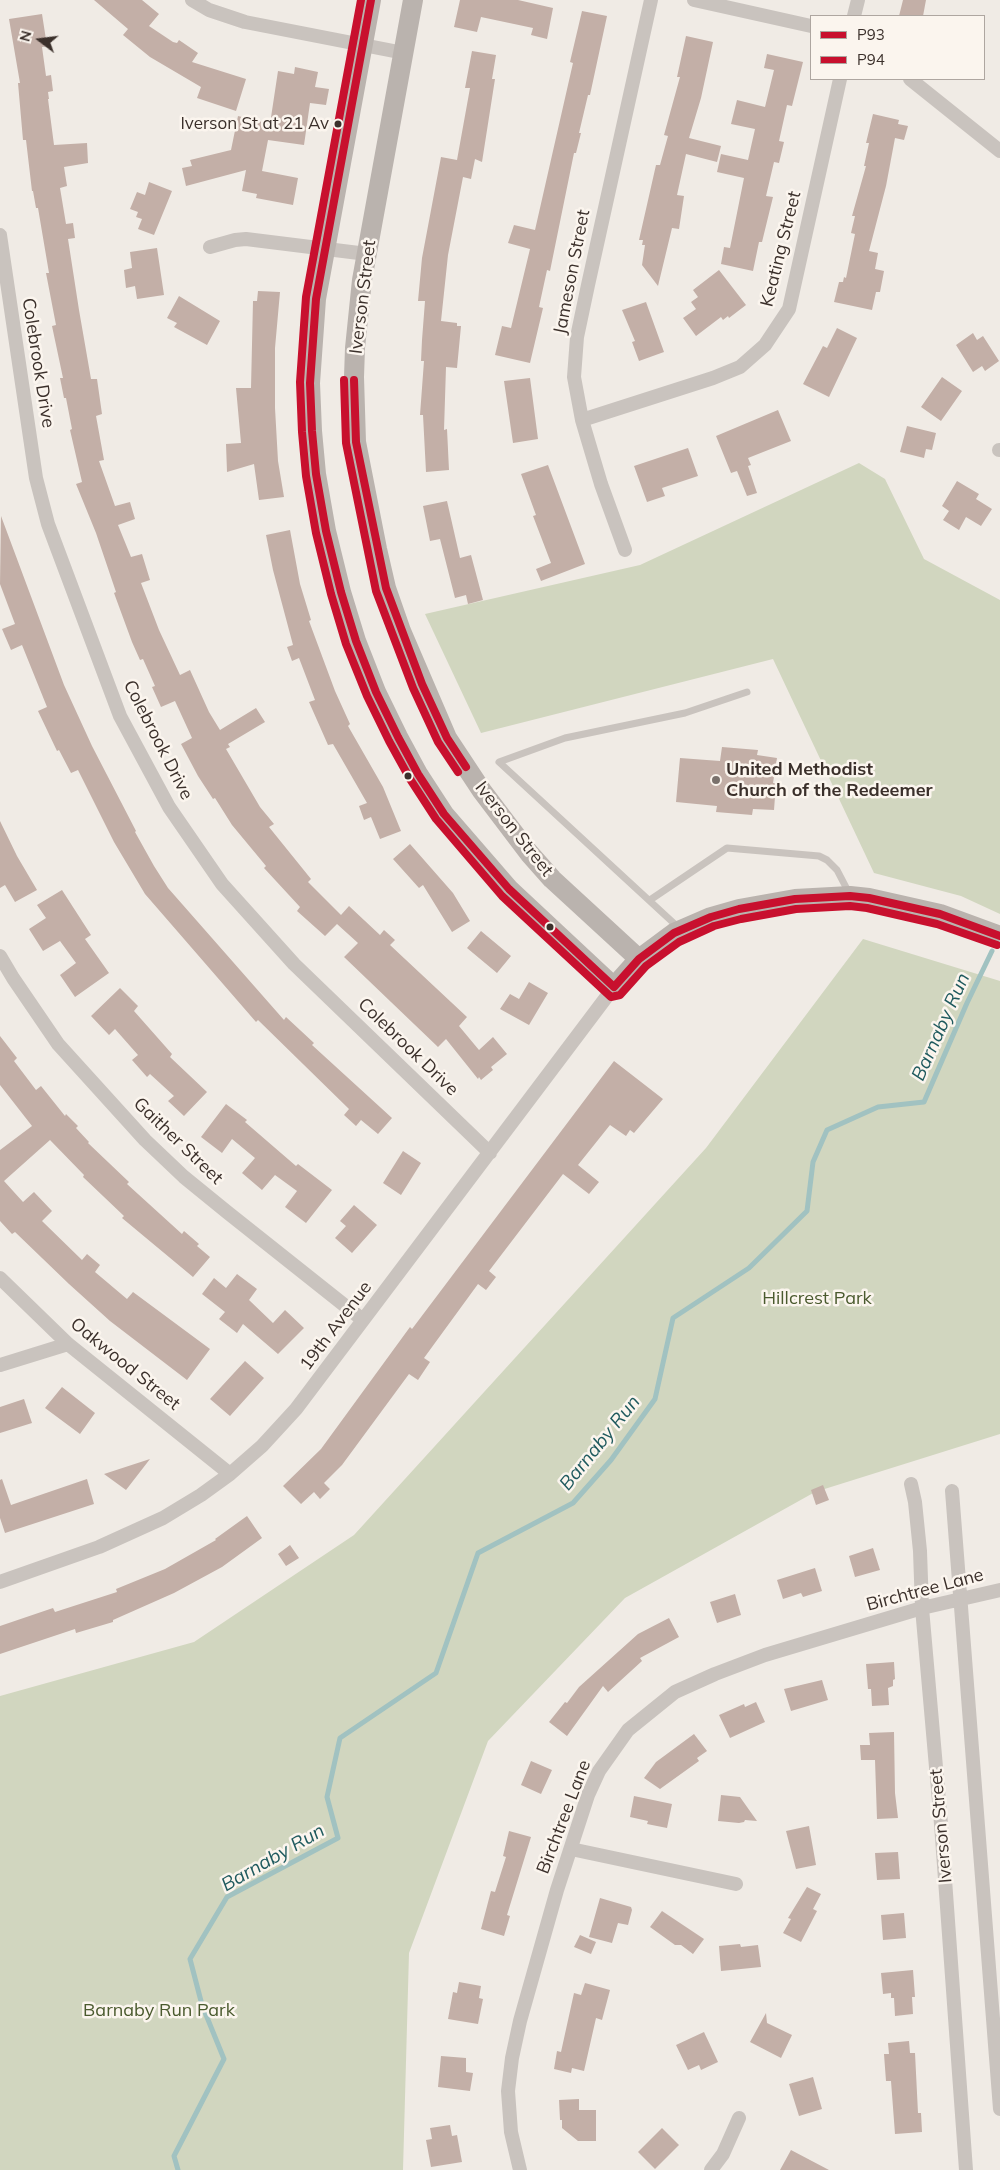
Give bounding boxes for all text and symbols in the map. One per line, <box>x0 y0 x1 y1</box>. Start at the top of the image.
north arrow <box>15 15 65 65</box>
legend <box>810 15 985 80</box>
text: P93 <box>857 25 885 44</box>
text: N <box>15 29 36 44</box>
text: P94 <box>857 50 885 69</box>
place label: Iverson St at 21 Av <box>180 114 329 134</box>
marker: Iverson St at 21 Av <box>333 119 343 129</box>
street label: Keating Street <box>756 189 806 309</box>
street label: Jameson Street <box>549 208 595 336</box>
street label: Iverson Street <box>345 239 381 355</box>
street label: Colebrook Drive <box>17 296 59 430</box>
street label: Colebrook Drive <box>119 677 197 803</box>
place label: United Methodist Church of the Redeemer <box>726 759 933 802</box>
unlabelled marker <box>403 771 413 781</box>
marker: United Methodist Church of the Redeemer <box>710 774 722 786</box>
street label: Iverson Street <box>470 777 558 881</box>
unlabelled marker <box>545 922 555 932</box>
water label: Barnaby Run <box>907 970 975 1084</box>
street label: Colebrook Drive <box>353 994 463 1100</box>
street label: Gaither Street <box>129 1093 227 1189</box>
street label: 19th Avenue <box>296 1277 376 1375</box>
park label: Hillcrest Park <box>762 1288 872 1310</box>
street label: Oakwood Street <box>66 1313 184 1415</box>
water label: Barnaby Run <box>555 1391 645 1495</box>
street label: Birchtree Lane <box>864 1564 986 1616</box>
street label: Birchtree Lane <box>532 1757 596 1877</box>
street label: Iverson Street <box>925 1768 957 1884</box>
water label: Barnaby Run <box>217 1819 329 1897</box>
park label: Barnaby Run Park <box>83 2000 235 2022</box>

